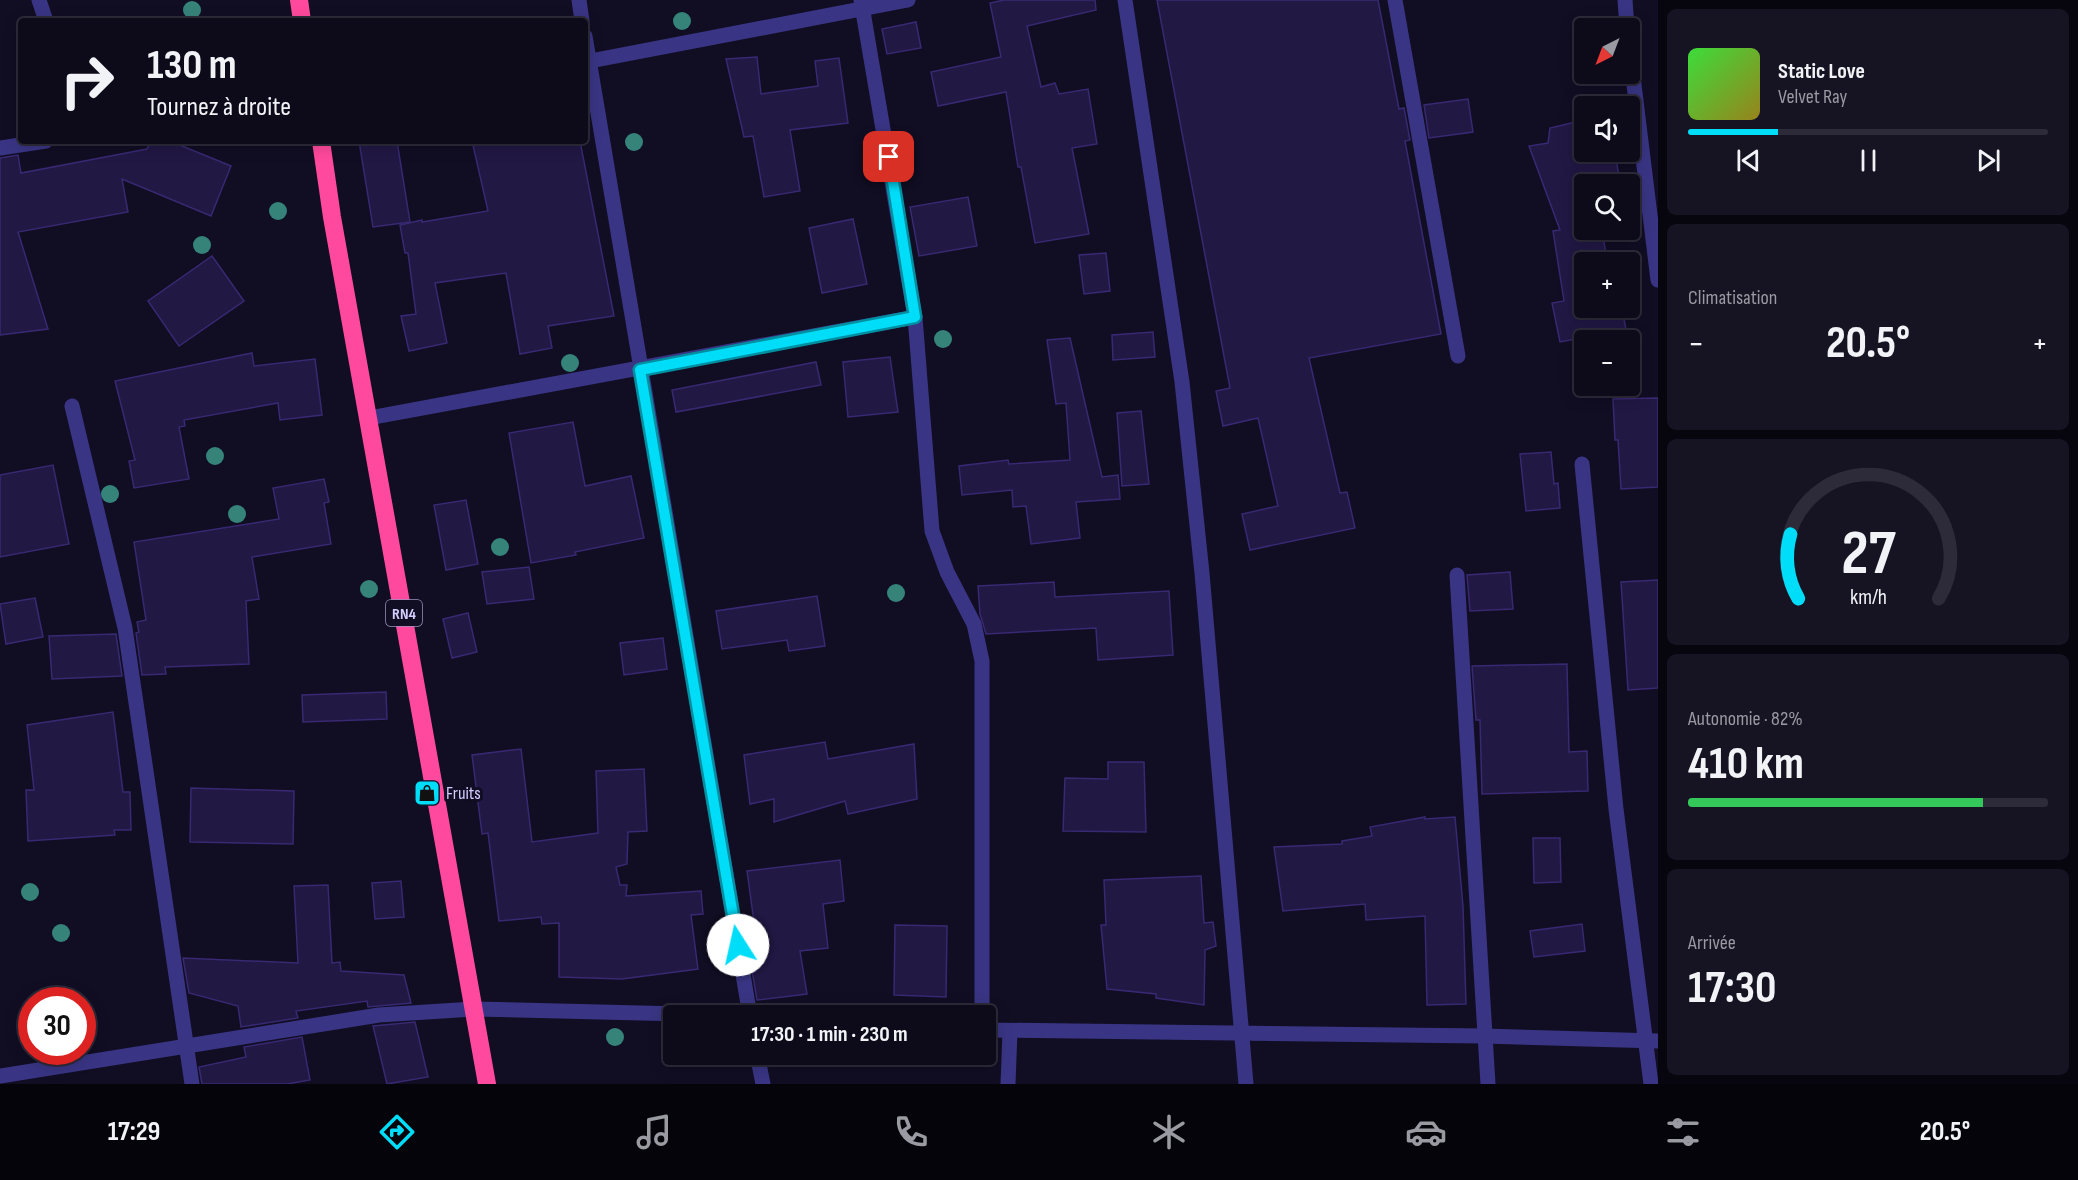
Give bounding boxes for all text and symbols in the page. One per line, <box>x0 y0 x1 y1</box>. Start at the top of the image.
north arrow <box>1574 18 1640 84</box>
map controls <box>1574 18 1640 396</box>
text: 130 m <box>147 40 237 91</box>
icon: right <box>48 42 126 120</box>
text: Static Love <box>1778 58 1865 85</box>
text: Velvet Ray <box>1778 85 1847 109</box>
text: Tournez à droite <box>147 91 291 123</box>
button: sound <box>1574 96 1640 162</box>
pin <box>863 131 914 182</box>
icon: arrive <box>872 140 905 173</box>
icon: previous <box>1732 144 1765 177</box>
icon: pause <box>1852 144 1885 177</box>
icon: next <box>1972 144 2005 177</box>
button: search <box>1574 174 1640 240</box>
button: + <box>1574 252 1640 318</box>
text: Climatisation <box>1688 286 1777 310</box>
text: 20.5° <box>1826 316 1910 371</box>
text: − <box>1688 324 1704 364</box>
text: + <box>2032 324 2048 364</box>
button: − <box>1574 330 1640 396</box>
text: 27 <box>1841 517 1896 592</box>
text: km/h <box>1849 585 1887 610</box>
road number: RN4 <box>386 600 422 626</box>
text: Autonomie · 82% <box>1688 707 1803 731</box>
text: 410 km <box>1688 737 1804 792</box>
shop icon: Fruits <box>412 778 442 808</box>
place label: Fruits <box>446 783 481 804</box>
position arrow <box>706 913 770 977</box>
text: Arrivée <box>1688 931 1736 955</box>
text: 17:30 <box>1688 961 1776 1016</box>
speed limit sign: 30 <box>18 987 96 1065</box>
text: 17:30 · 1 min · 230 m <box>751 1021 908 1048</box>
icon: directions <box>376 1111 418 1153</box>
icon: music <box>633 1111 675 1153</box>
icon: phone <box>890 1111 932 1153</box>
icon: climate <box>1148 1111 1190 1153</box>
icon: car <box>1405 1111 1447 1153</box>
icon: filters <box>1662 1111 1704 1153</box>
text: 17:29 <box>108 1116 160 1148</box>
text: 20.5° <box>1920 1116 1970 1148</box>

